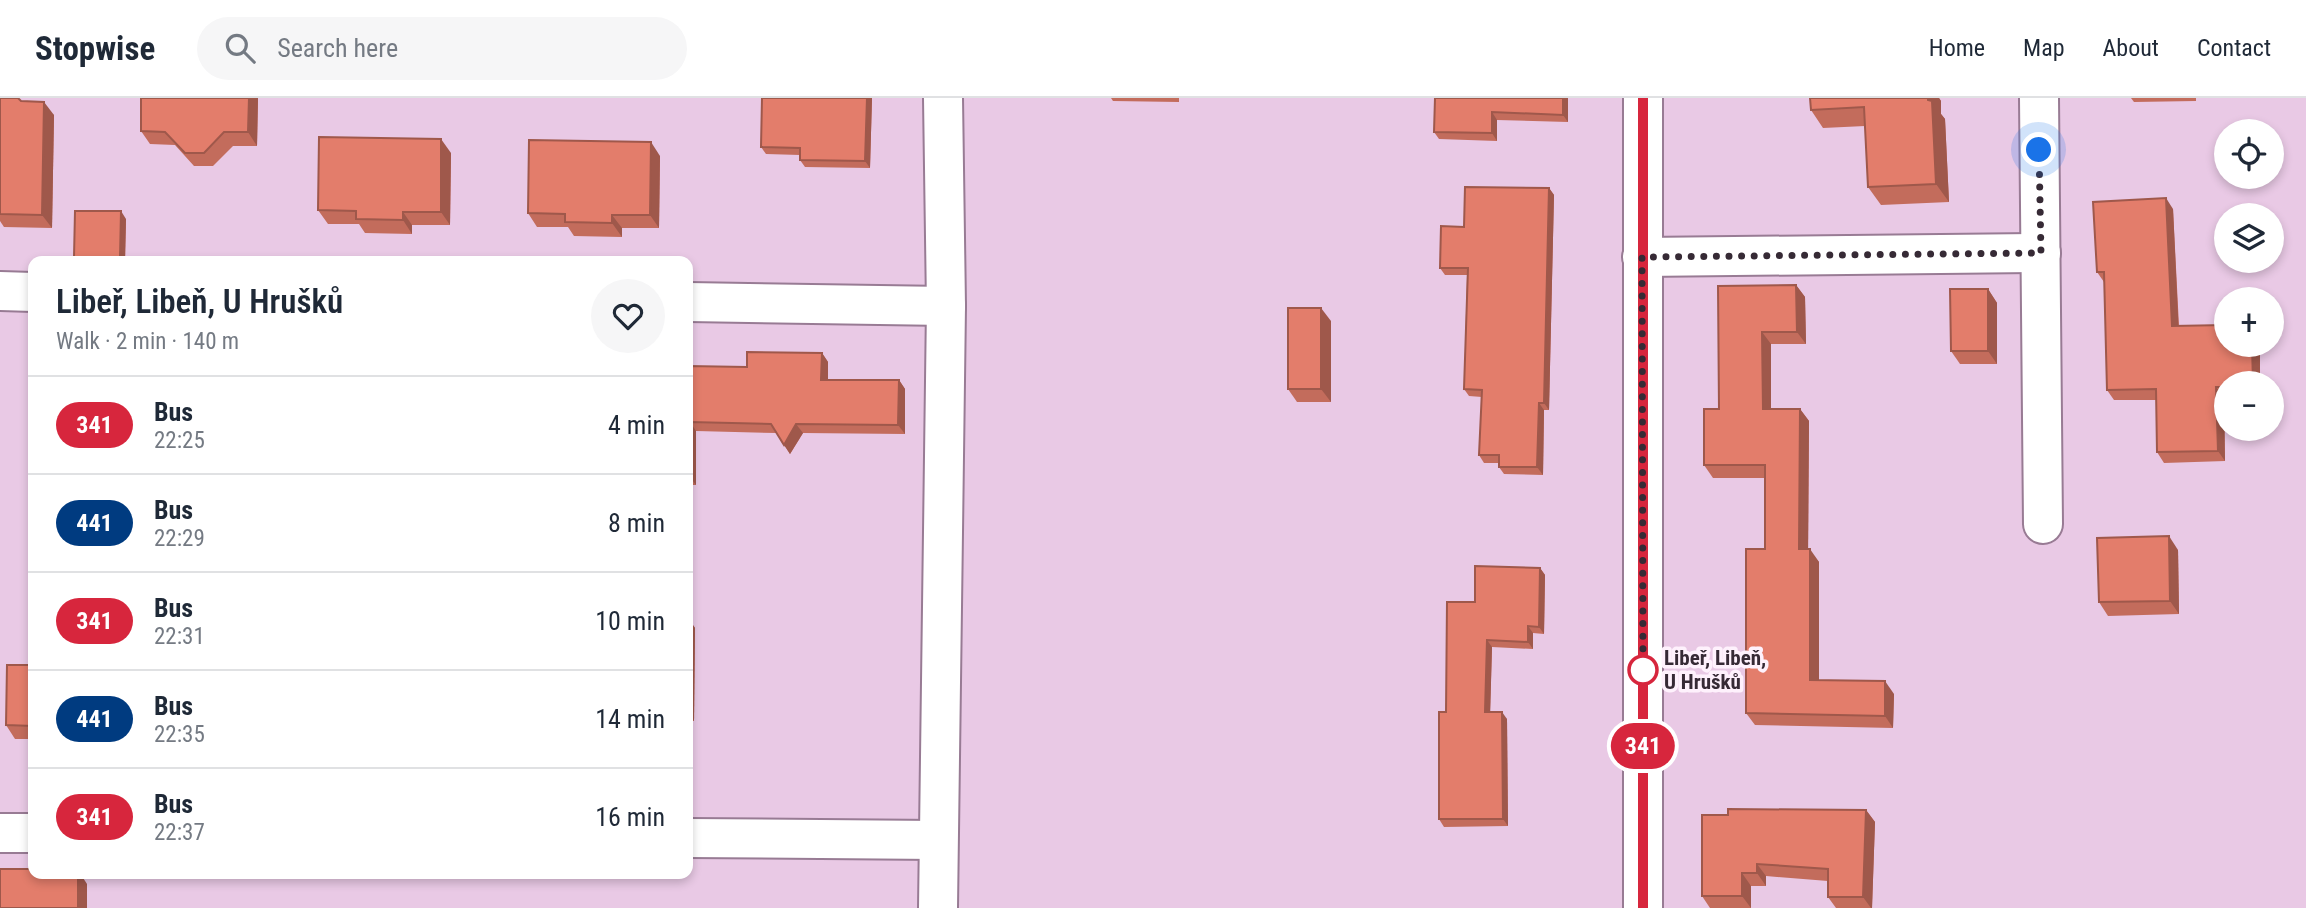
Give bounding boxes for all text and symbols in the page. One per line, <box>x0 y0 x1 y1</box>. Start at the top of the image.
search box <box>197 17 687 80</box>
text: Stopwise <box>35 29 155 68</box>
icon: search <box>221 29 259 67</box>
text: Search here <box>277 33 398 63</box>
text: Home <box>1929 34 1985 62</box>
text: Map <box>2023 34 2065 62</box>
text: About <box>2103 34 2159 62</box>
text: Contact <box>2197 34 2271 62</box>
map controls <box>2214 119 2284 441</box>
button: locate <box>2214 119 2284 189</box>
your location <box>2021 132 2056 167</box>
button: layers <box>2214 203 2284 273</box>
button: heart <box>591 279 665 353</box>
text: Libeř, Libeň, U Hrušků <box>56 282 343 321</box>
button: + <box>2214 287 2284 357</box>
text: Walk · 2 min · 140 m <box>56 328 239 355</box>
button: − <box>2214 371 2284 441</box>
text: Bus <box>154 397 193 427</box>
text: 4 min <box>608 410 665 440</box>
text: 341 <box>76 411 113 439</box>
text: 22:25 <box>154 427 205 454</box>
text: Bus <box>154 495 193 525</box>
text: 8 min <box>608 508 665 538</box>
text: 441 <box>76 509 113 537</box>
text: 22:29 <box>154 525 205 552</box>
text: Bus <box>154 593 193 623</box>
text: 10 min <box>595 606 665 636</box>
text: 341 <box>76 607 113 635</box>
text: 22:31 <box>154 623 205 650</box>
place label: Libeř, Libeň, U Hrušků <box>1664 646 1766 694</box>
marker: Libeř, Libeň, U Hrušků <box>1628 655 1658 685</box>
text: Bus <box>154 691 193 721</box>
text: 14 min <box>595 704 665 734</box>
text: 441 <box>76 705 113 733</box>
text: 22:35 <box>154 721 205 748</box>
line badge: 341 <box>1603 723 1683 769</box>
text: 341 <box>1625 732 1661 760</box>
text: Bus <box>154 789 193 819</box>
text: 16 min <box>595 802 665 832</box>
text: 341 <box>76 803 113 831</box>
text: 22:37 <box>154 819 205 846</box>

